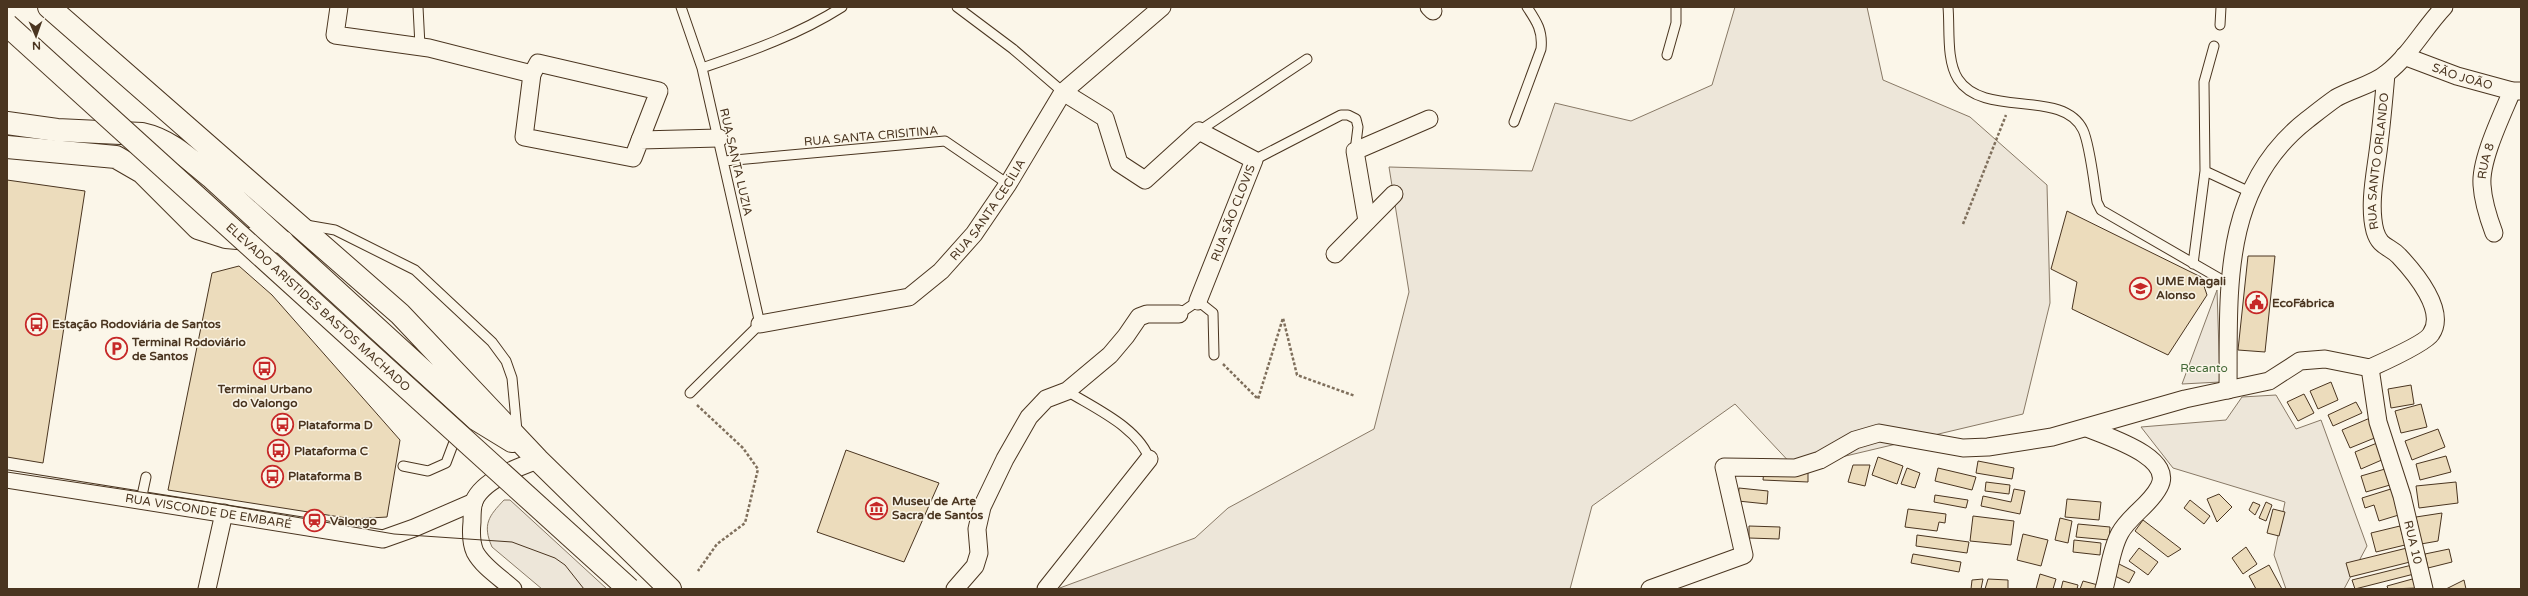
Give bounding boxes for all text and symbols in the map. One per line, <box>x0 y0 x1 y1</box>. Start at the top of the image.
north arrow <box>16 16 56 56</box>
text: N <box>32 39 41 52</box>
street label: SÃO JOÃO <box>2430 60 2495 92</box>
street label: RUA SANTO ORLANDO <box>2365 92 2391 231</box>
street label: RUA SANTA LUZIA <box>717 107 755 217</box>
street label: RUA SANTA CRISITINA <box>803 123 939 149</box>
street label: RUA 8 <box>2475 141 2497 180</box>
street label: RUA SANTA CECÍLIA <box>947 156 1028 263</box>
street label: RUA SÃO CLOVIS <box>1208 163 1258 263</box>
street label: ELEVADO ARISTIDES BASTOS MACHADO <box>223 220 413 394</box>
place label: UME Magali Alonso <box>2156 274 2226 302</box>
school or university icon: UME Magali Alonso <box>2127 275 2153 301</box>
public building icon: EcoFábrica <box>2244 290 2270 316</box>
place label: EcoFábrica <box>2272 296 2335 310</box>
bus stop icon: Estação Rodoviária de Santos <box>23 311 49 337</box>
place label: Estação Rodoviária de Santos <box>52 317 221 332</box>
place label: Terminal Rodoviário de Santos <box>131 335 246 363</box>
parking icon: Terminal Rodoviário de Santos <box>103 336 129 362</box>
bus stop icon: Terminal Urbano do Valongo <box>252 355 278 381</box>
park label: Recanto <box>2180 361 2228 375</box>
place label: Terminal Urbano do Valongo <box>217 382 312 411</box>
bus stop icon: Plataforma D <box>269 412 295 438</box>
place label: Plataforma D <box>298 418 373 432</box>
bus stop icon: Plataforma C <box>265 438 291 464</box>
place label: Plataforma C <box>294 444 369 458</box>
bus stop icon: Plataforma B <box>260 463 286 489</box>
place label: Plataforma B <box>288 469 362 483</box>
street label: RUA VISCONDE DE EMBARÉ <box>124 491 293 531</box>
place label: Museu de Arte Sacra de Santos <box>892 494 984 522</box>
museum icon: Museu de Arte Sacra de Santos <box>864 495 890 521</box>
station icon: Valongo <box>301 508 327 534</box>
place label: Valongo <box>330 514 377 529</box>
street label: RUA 10 <box>2401 519 2425 566</box>

